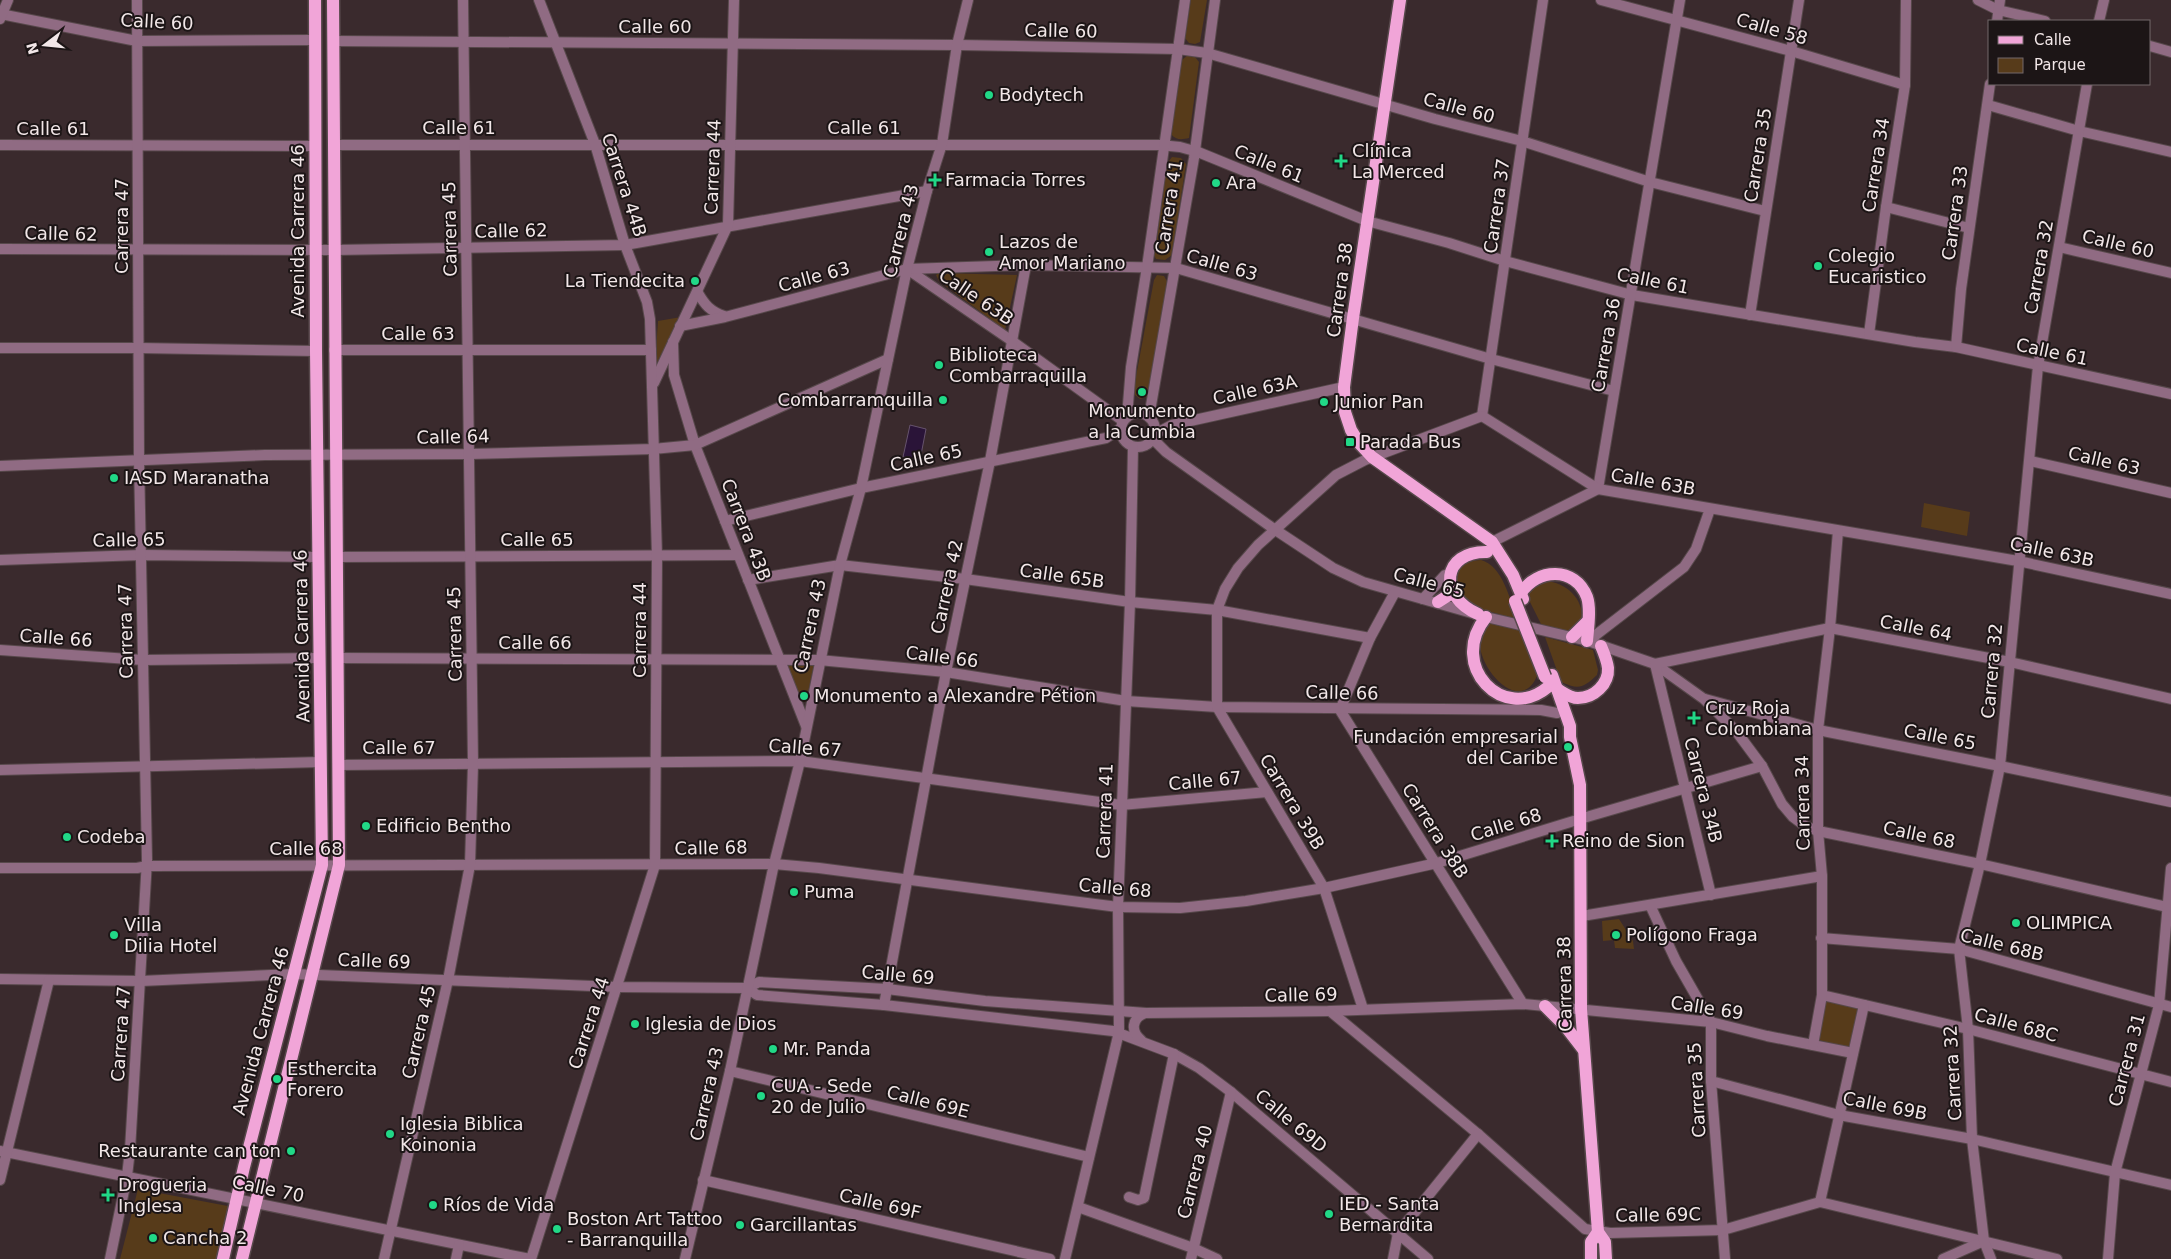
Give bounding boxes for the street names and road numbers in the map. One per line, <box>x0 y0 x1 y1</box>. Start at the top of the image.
street label: Calle 58 <box>1734 8 1810 49</box>
street label: Calle 60 <box>120 9 194 34</box>
street label: Calle 60 <box>618 16 692 37</box>
street label: Calle 60 <box>1024 19 1098 42</box>
street label: Calle 60 <box>1421 88 1497 127</box>
street label: Carrera 35 <box>1740 106 1775 204</box>
street label: Carrera 34 <box>1858 116 1893 214</box>
street label: Calle 61 <box>422 117 496 138</box>
street label: Calle 61 <box>827 117 901 138</box>
street label: Calle 61 <box>16 118 90 139</box>
street label: Carrera 44 <box>700 119 725 215</box>
street label: Carrera 44B <box>598 130 651 240</box>
street label: Calle 61 <box>1231 140 1307 187</box>
street label: Avenida Carrera 46 <box>287 144 308 318</box>
street label: Carrera 37 <box>1479 157 1514 255</box>
street label: Carrera 41 <box>1151 158 1186 256</box>
street label: Carrera 33 <box>1937 164 1972 262</box>
street label: Carrera 47 <box>111 178 132 274</box>
street label: Carrera 45 <box>438 181 461 277</box>
street label: Carrera 43 <box>879 182 922 280</box>
street label: Carrera 32 <box>2020 218 2057 316</box>
street label: Calle 62 <box>474 219 548 242</box>
street label: Calle 62 <box>24 222 98 245</box>
street label: Calle 60 <box>2080 225 2156 262</box>
street label: Carrera 38 <box>1322 241 1357 339</box>
street label: Calle 63 <box>1184 244 1260 285</box>
street label: Calle 63 <box>776 257 852 296</box>
street label: Calle 61 <box>1615 263 1691 298</box>
street label: Calle 63B <box>935 264 1018 329</box>
street label: Carrera 36 <box>1587 296 1624 394</box>
street label: Calle 63 <box>381 323 455 344</box>
street label: Calle 61 <box>2014 334 2090 369</box>
street label: Calle 63A <box>1211 370 1300 409</box>
street label: Calle 64 <box>416 425 490 448</box>
street label: Calle 65 <box>888 440 964 475</box>
street label: Calle 63 <box>2066 442 2142 479</box>
street label: Calle 63B <box>1609 464 1697 499</box>
street label: Carrera 43B <box>717 476 776 584</box>
street label: Calle 65 <box>92 528 166 551</box>
street label: Calle 65 <box>500 529 574 550</box>
street label: Calle 63B <box>2008 532 2096 571</box>
street label: Carrera 42 <box>926 538 967 636</box>
street label: Avenida Carrera 46 <box>289 549 314 723</box>
street label: Calle 65B <box>1018 559 1106 592</box>
street label: Calle 65 <box>1391 563 1467 602</box>
street label: Carrera 43 <box>789 577 830 675</box>
street label: Carrera 44 <box>629 582 650 678</box>
street label: Carrera 47 <box>114 583 137 679</box>
street label: Carrera 45 <box>443 586 466 682</box>
street label: Calle 64 <box>1878 610 1954 645</box>
street label: Carrera 32 <box>1977 622 2006 720</box>
street label: Calle 66 <box>19 624 93 651</box>
street label: Calle 66 <box>498 632 572 653</box>
street label: Calle 66 <box>904 642 980 671</box>
street label: Calle 66 <box>1305 681 1379 704</box>
street label: Calle 65 <box>1902 719 1978 754</box>
street label: Calle 67 <box>768 734 842 761</box>
street label: Carrera 34B <box>1680 735 1727 845</box>
street label: Calle 67 <box>362 737 436 758</box>
street label: Carrera 39B <box>1256 750 1329 854</box>
street label: Carrera 34 <box>1791 755 1814 851</box>
street label: Carrera 41 <box>1092 763 1117 859</box>
street label: Calle 67 <box>1168 767 1242 794</box>
street label: Carrera 38B <box>1398 779 1473 882</box>
street label: Calle 68 <box>1468 804 1544 845</box>
street label: Calle 68 <box>1881 817 1957 852</box>
street label: Calle 68 <box>674 836 748 859</box>
street label: Calle 68 <box>269 838 343 859</box>
street label: Calle 68 <box>1078 874 1152 901</box>
street label: Calle 68B <box>1958 924 2046 965</box>
street label: Carrera 38 <box>1553 936 1576 1032</box>
street label: Avenida Carrera 46 <box>228 944 293 1117</box>
street label: Calle 69 <box>337 949 411 972</box>
street label: Calle 69 <box>861 961 935 988</box>
street label: Carrera 44 <box>564 974 613 1072</box>
street label: Carrera 45 <box>398 983 440 1081</box>
street label: Calle 69 <box>1264 983 1338 1006</box>
street label: Carrera 47 <box>107 985 134 1082</box>
street label: Calle 69 <box>1669 991 1745 1024</box>
street label: Calle 68C <box>1972 1003 2060 1046</box>
street label: Carrera 31 <box>2104 1011 2149 1109</box>
street label: Carrera 32 <box>1940 1025 1965 1121</box>
street label: Carrera 35 <box>1684 1042 1709 1138</box>
street label: Carrera 43 <box>686 1045 728 1143</box>
street label: Calle 69E <box>884 1081 972 1122</box>
street label: Calle 69D <box>1251 1085 1331 1157</box>
street label: Calle 69B <box>1841 1087 1929 1124</box>
street label: Carrera 40 <box>1173 1123 1216 1221</box>
street label: Calle 70 <box>230 1171 306 1206</box>
street label: Calle 69F <box>837 1184 923 1223</box>
street label: Calle 69C <box>1615 1203 1701 1226</box>

